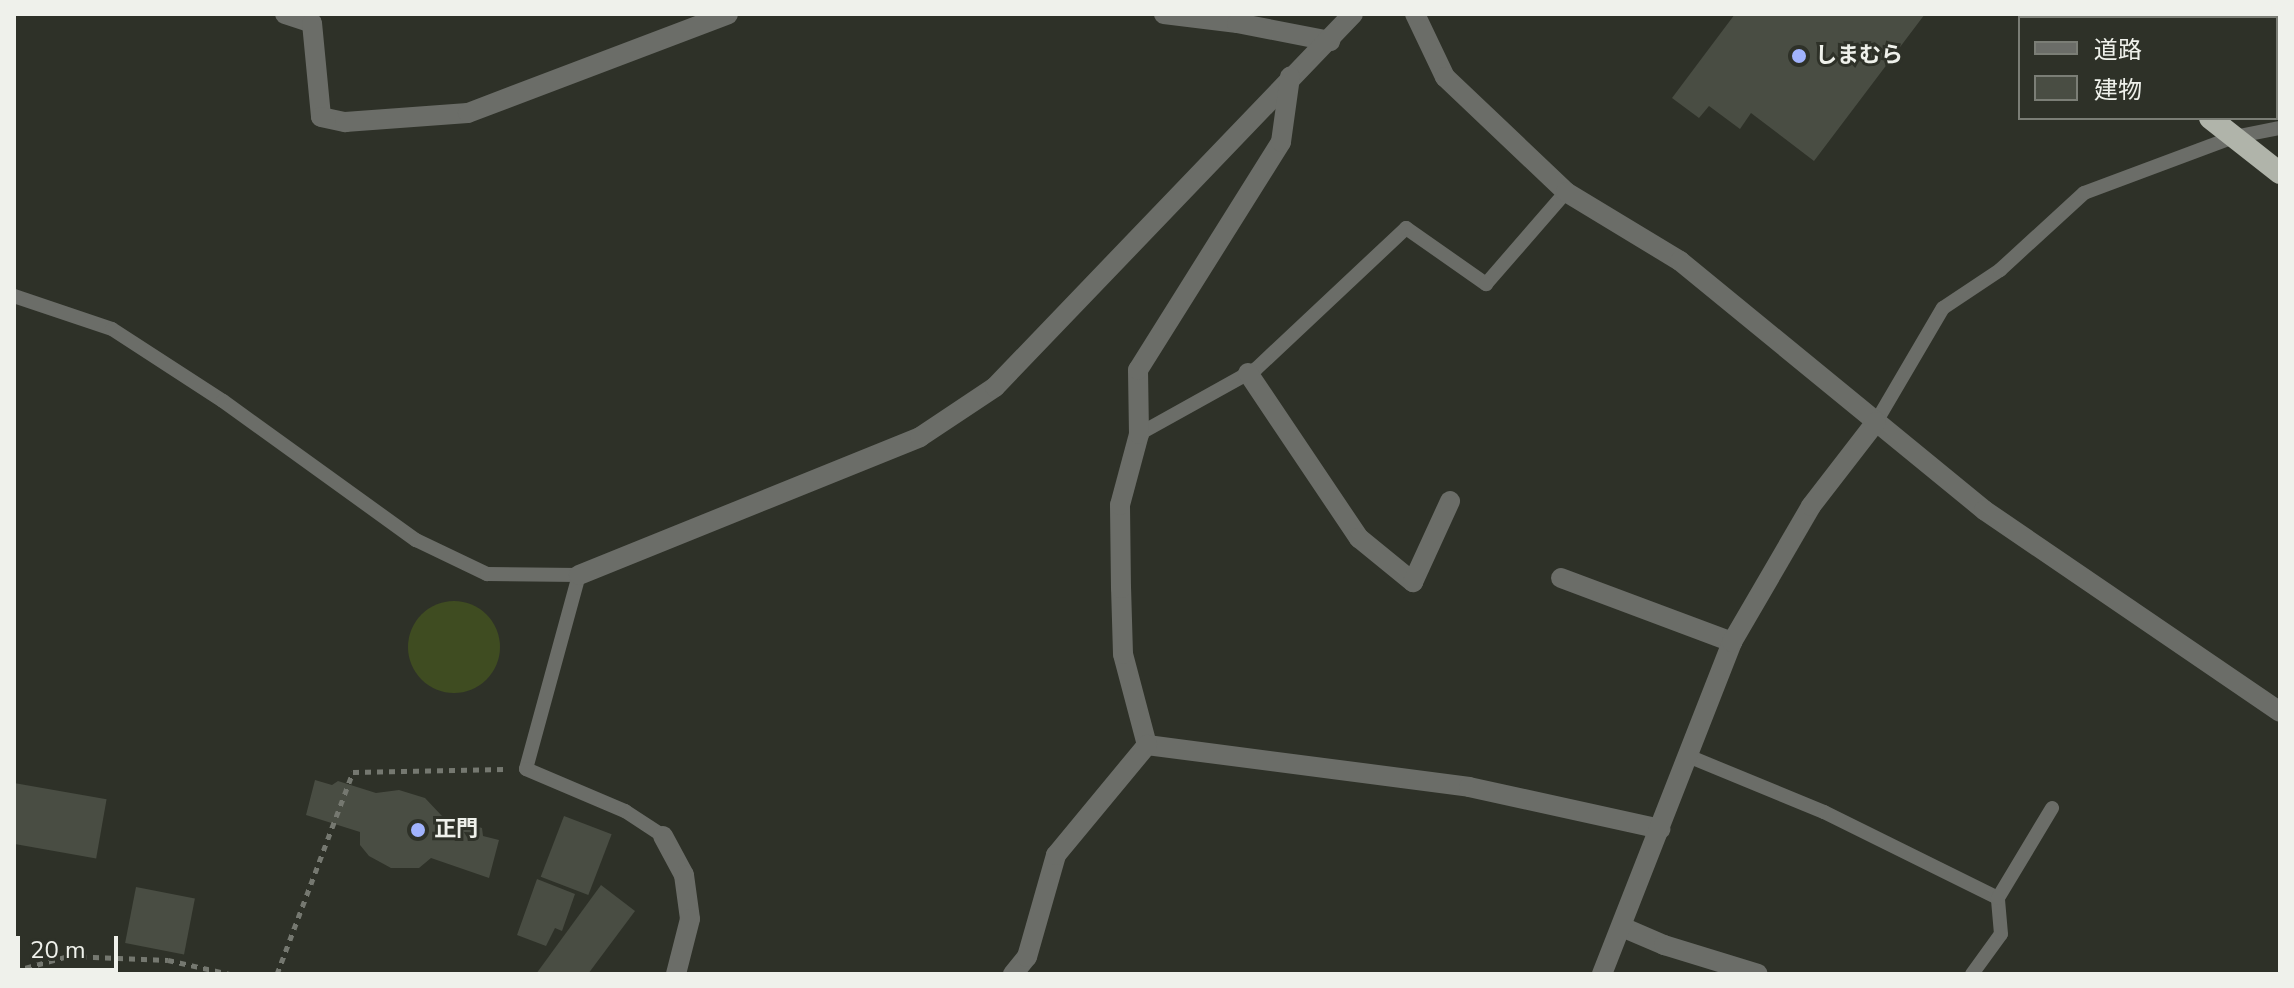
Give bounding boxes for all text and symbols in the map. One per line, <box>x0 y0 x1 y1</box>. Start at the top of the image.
legend <box>2018 16 2278 120</box>
text: 道路 <box>2094 34 2142 66</box>
place label: しまむら <box>1815 43 1903 69</box>
marker: しまむら <box>1790 47 1808 65</box>
text: 建物 <box>2094 74 2142 106</box>
place label: 正門 <box>434 817 478 843</box>
marker: 正門 <box>409 821 427 839</box>
scale bar <box>20 920 122 970</box>
text: 20 m <box>30 934 86 966</box>

